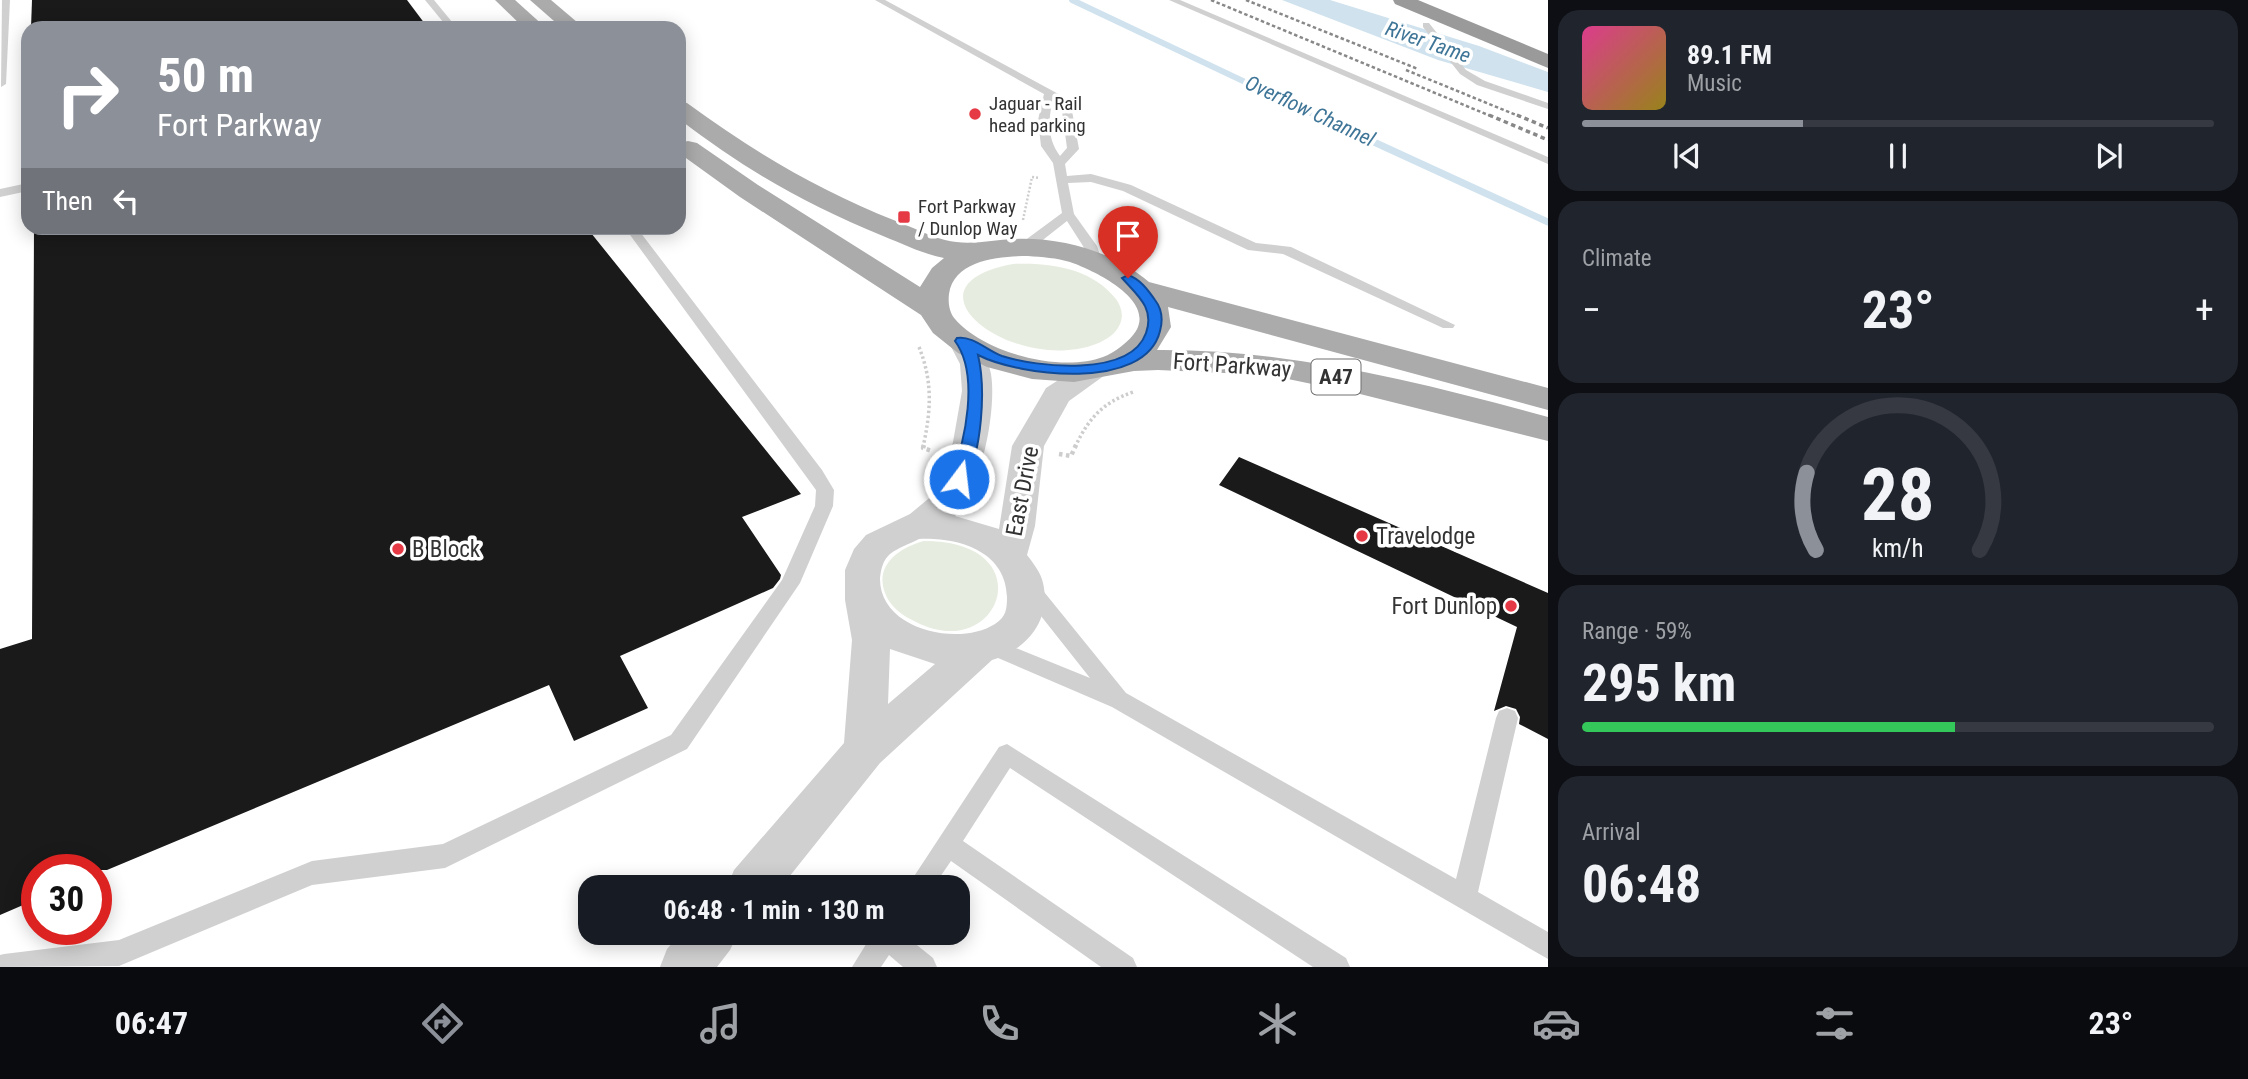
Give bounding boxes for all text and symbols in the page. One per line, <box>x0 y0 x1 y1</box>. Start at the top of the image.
water label: River Tame <box>1382 16 1474 68</box>
text: 89.1 FM <box>1687 40 1772 70</box>
text: 50 m <box>157 47 254 104</box>
icon: right <box>42 49 133 140</box>
text: Music <box>1687 70 1742 97</box>
water label: Overflow Channel <box>1241 71 1379 152</box>
place label: Jaguar - Rail head parking <box>989 92 1086 137</box>
text: Fort Parkway <box>157 106 322 144</box>
marker: Jaguar - Rail head parking <box>967 106 983 122</box>
icon: previous <box>1668 137 1706 175</box>
icon: pause <box>1879 137 1917 175</box>
icon: next <box>2090 137 2128 175</box>
icon: left <box>107 182 145 220</box>
text: Then <box>42 186 93 216</box>
place label: Fort Parkway / Dunlop Way <box>918 195 1017 240</box>
pin <box>1098 206 1158 278</box>
marker: Fort Parkway / Dunlop Way <box>896 209 912 225</box>
icon: arrive <box>1109 217 1147 255</box>
text: Climate <box>1582 245 1652 272</box>
text: 23° <box>1862 280 1934 341</box>
text: − <box>1582 288 1601 332</box>
text: + <box>2195 288 2214 332</box>
street label: Fort Parkway <box>1172 348 1292 383</box>
road number: A47 <box>1312 360 1360 394</box>
position arrow <box>922 442 996 516</box>
street label: East Drive <box>1001 444 1044 538</box>
text: 28 <box>1861 452 1935 538</box>
place label: Travelodge <box>1376 523 1475 550</box>
marker: Travelodge <box>1354 528 1370 544</box>
text: km/h <box>1872 533 1924 562</box>
place label: B Block <box>412 536 481 563</box>
marker: B Block <box>390 541 406 557</box>
place label: Fort Dunlop <box>1391 593 1497 620</box>
marker: Fort Dunlop <box>1503 598 1519 614</box>
text: Range · 59% <box>1582 618 1692 645</box>
text: 295 km <box>1582 653 1736 714</box>
text: Arrival <box>1582 819 1641 846</box>
speed limit sign: 30 <box>21 854 112 945</box>
text: 06:48 <box>1582 854 1701 915</box>
text: 06:48 · 1 min · 130 m <box>664 895 884 925</box>
icon: directions <box>418 999 467 1048</box>
icon: music <box>696 999 745 1048</box>
icon: phone <box>975 999 1024 1048</box>
icon: climate <box>1253 999 1302 1048</box>
icon: car <box>1532 999 1581 1048</box>
icon: filters <box>1810 999 1859 1048</box>
text: 06:47 <box>115 1004 188 1042</box>
text: 23° <box>2088 1004 2133 1042</box>

